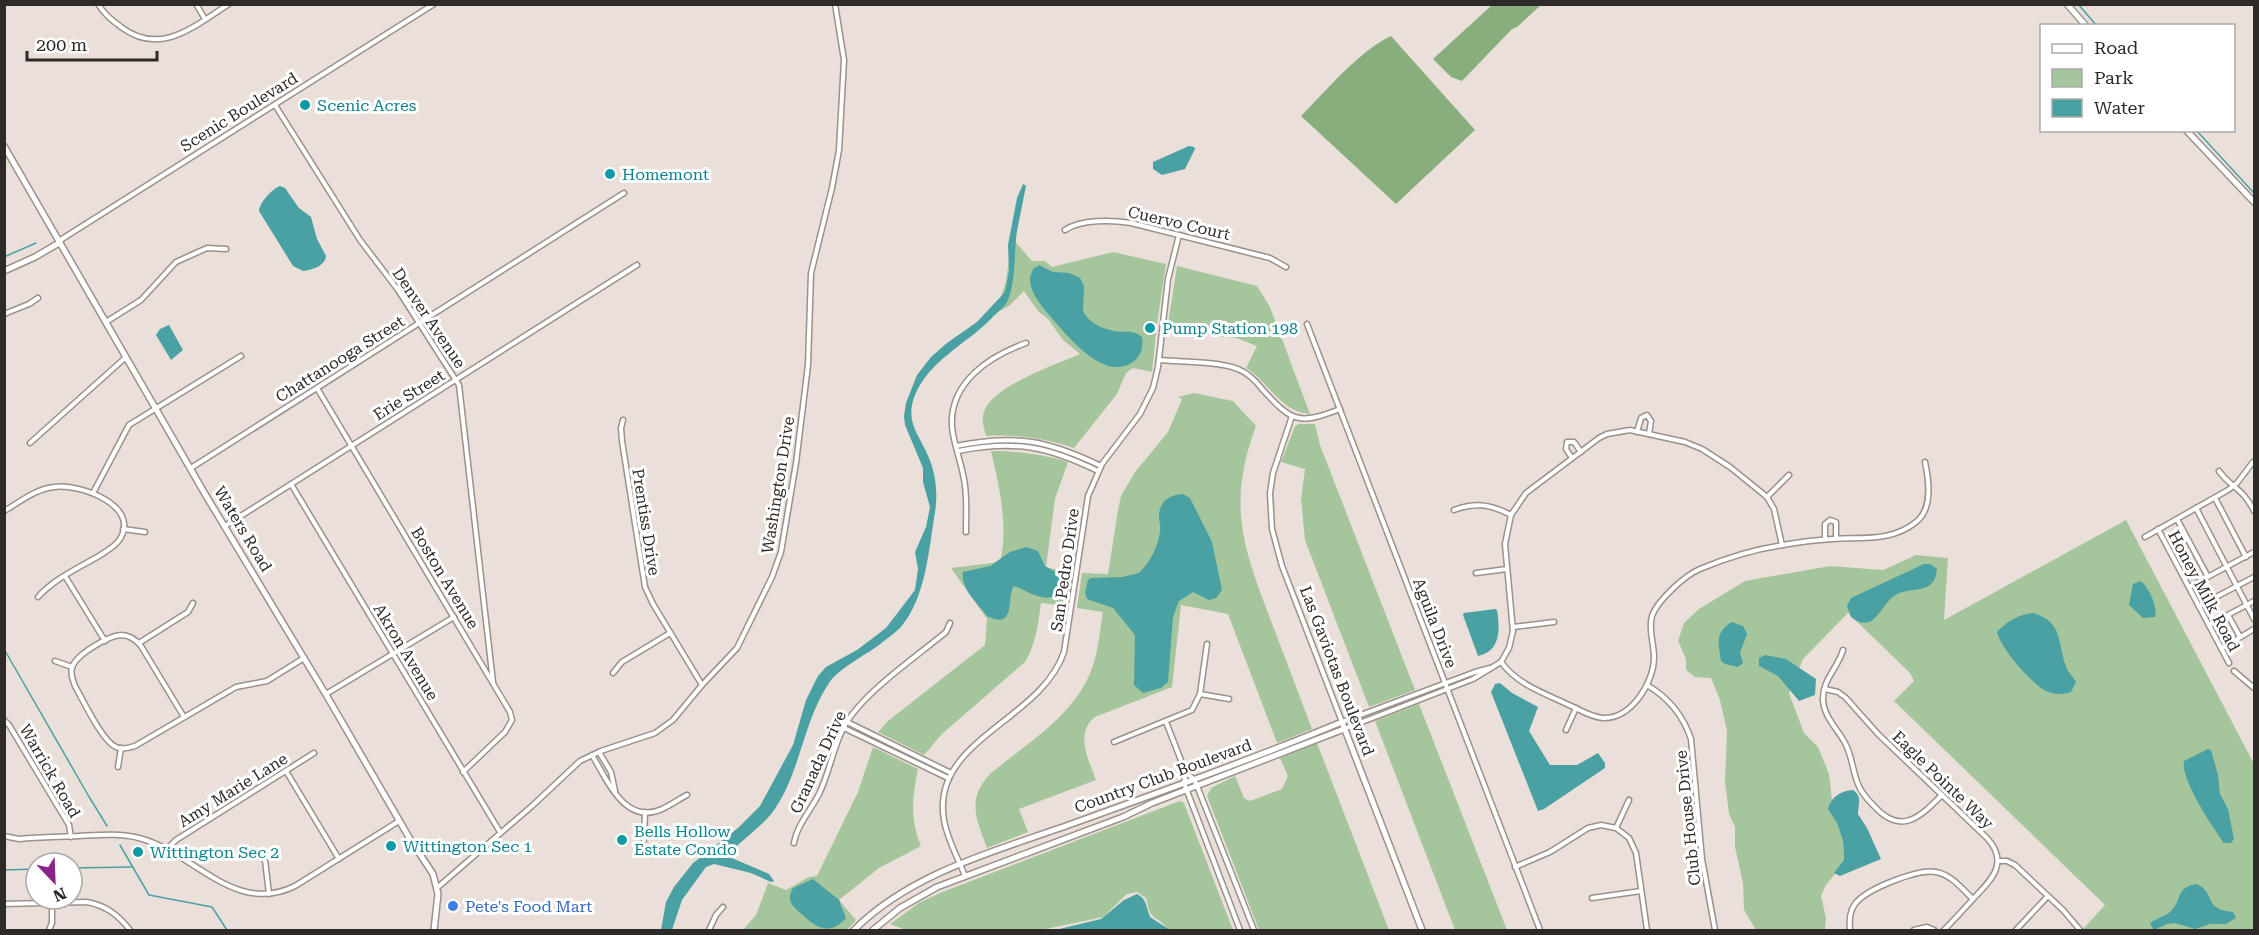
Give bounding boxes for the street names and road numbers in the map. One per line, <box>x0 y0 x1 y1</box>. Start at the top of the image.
street label: Scenic Boulevard <box>177 68 301 156</box>
street label: Cuervo Court <box>1126 202 1232 244</box>
street label: Denver Avenue <box>388 264 470 372</box>
street label: Chattanooga Street <box>272 312 408 406</box>
street label: Erie Street <box>370 366 448 424</box>
street label: Washington Drive <box>758 415 798 555</box>
street label: Prentiss Drive <box>628 467 664 577</box>
street label: Waters Road <box>210 483 276 575</box>
street label: San Pedro Drive <box>1047 507 1083 633</box>
street label: Boston Avenue <box>407 524 483 633</box>
street label: Honey Milk Road <box>2164 527 2244 655</box>
street label: Aguila Drive <box>1409 575 1461 671</box>
street label: Las Gaviotas Boulevard <box>1296 583 1378 759</box>
street label: Akron Avenue <box>370 600 442 704</box>
street label: Granada Drive <box>786 707 850 816</box>
street label: Warrick Road <box>16 721 84 821</box>
street label: Eagle Pointe Way <box>1889 727 1998 833</box>
street label: Country Club Boulevard <box>1072 735 1254 817</box>
street label: Amy Marie Lane <box>175 749 291 831</box>
street label: Club House Drive <box>1671 749 1705 887</box>

